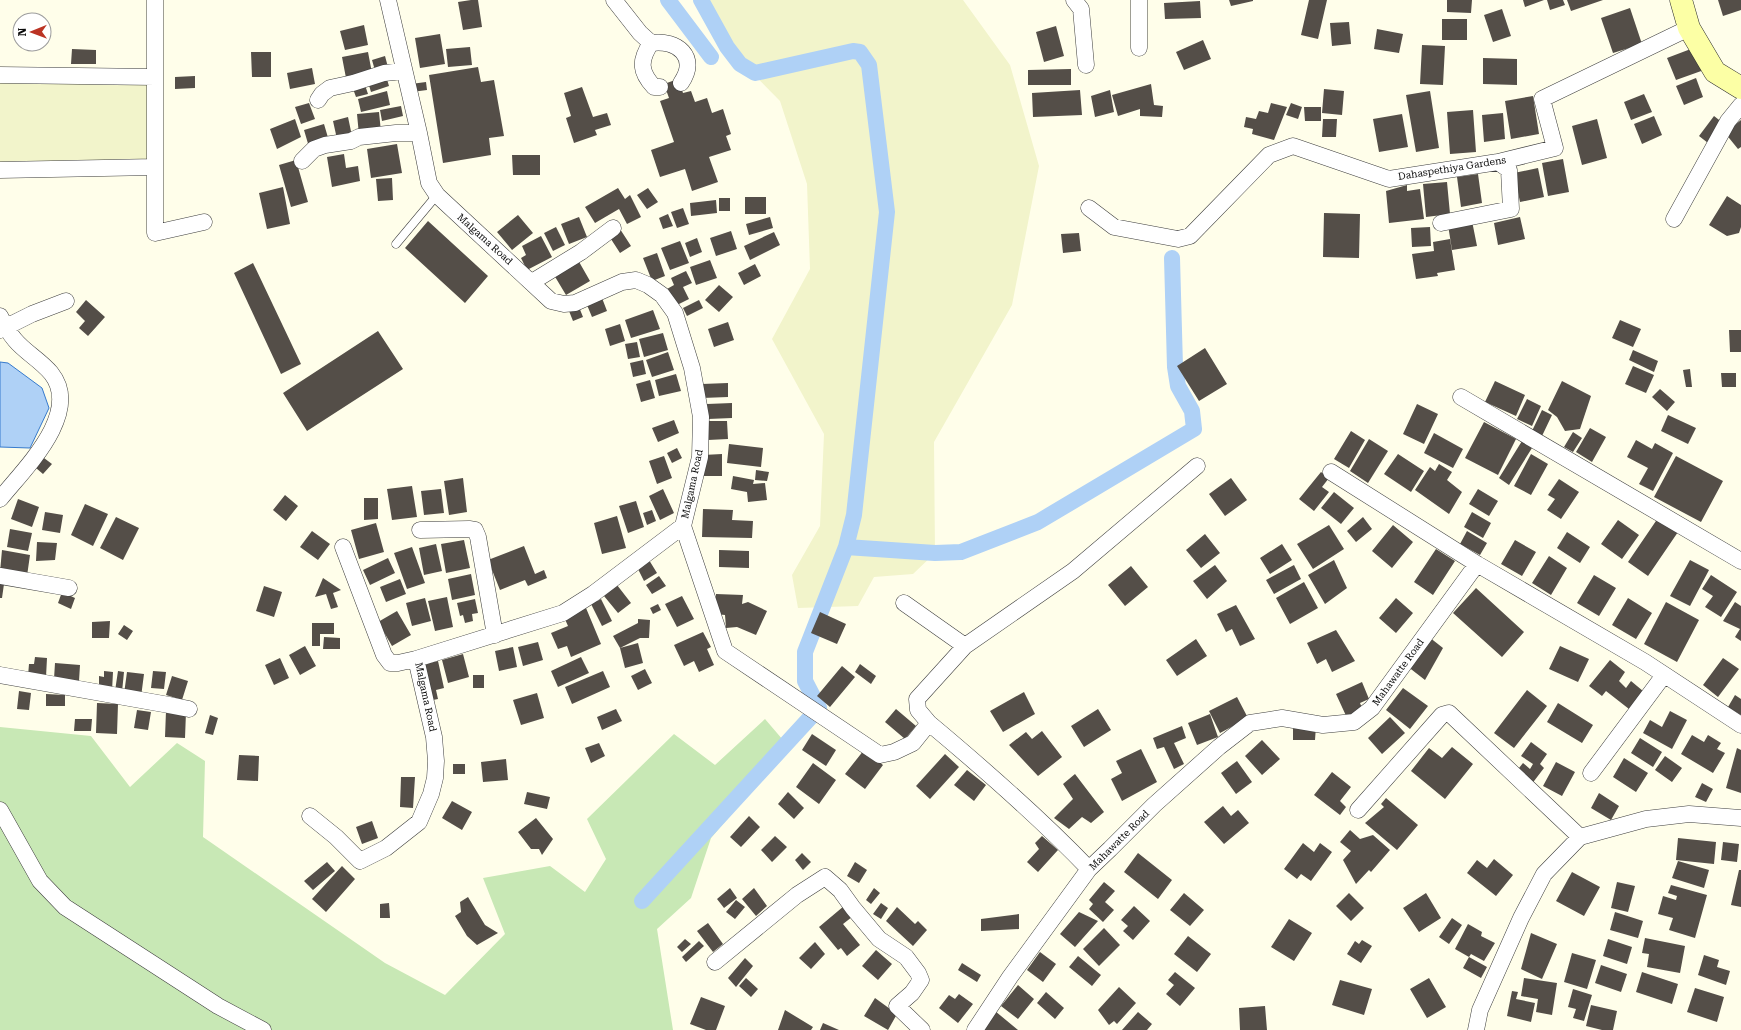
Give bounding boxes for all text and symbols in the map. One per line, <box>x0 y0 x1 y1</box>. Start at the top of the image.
north arrow <box>12 12 52 52</box>
text: N <box>16 27 29 37</box>
street label: Dahaspethiya Gardens <box>1397 154 1507 182</box>
street label: Malgama Road <box>455 211 515 267</box>
street label: Malgama Road <box>679 448 705 520</box>
street label: Mahawatte Road <box>1370 636 1426 708</box>
street label: Malgama Road <box>413 661 439 733</box>
street label: Mahawatte Road <box>1087 807 1152 872</box>

